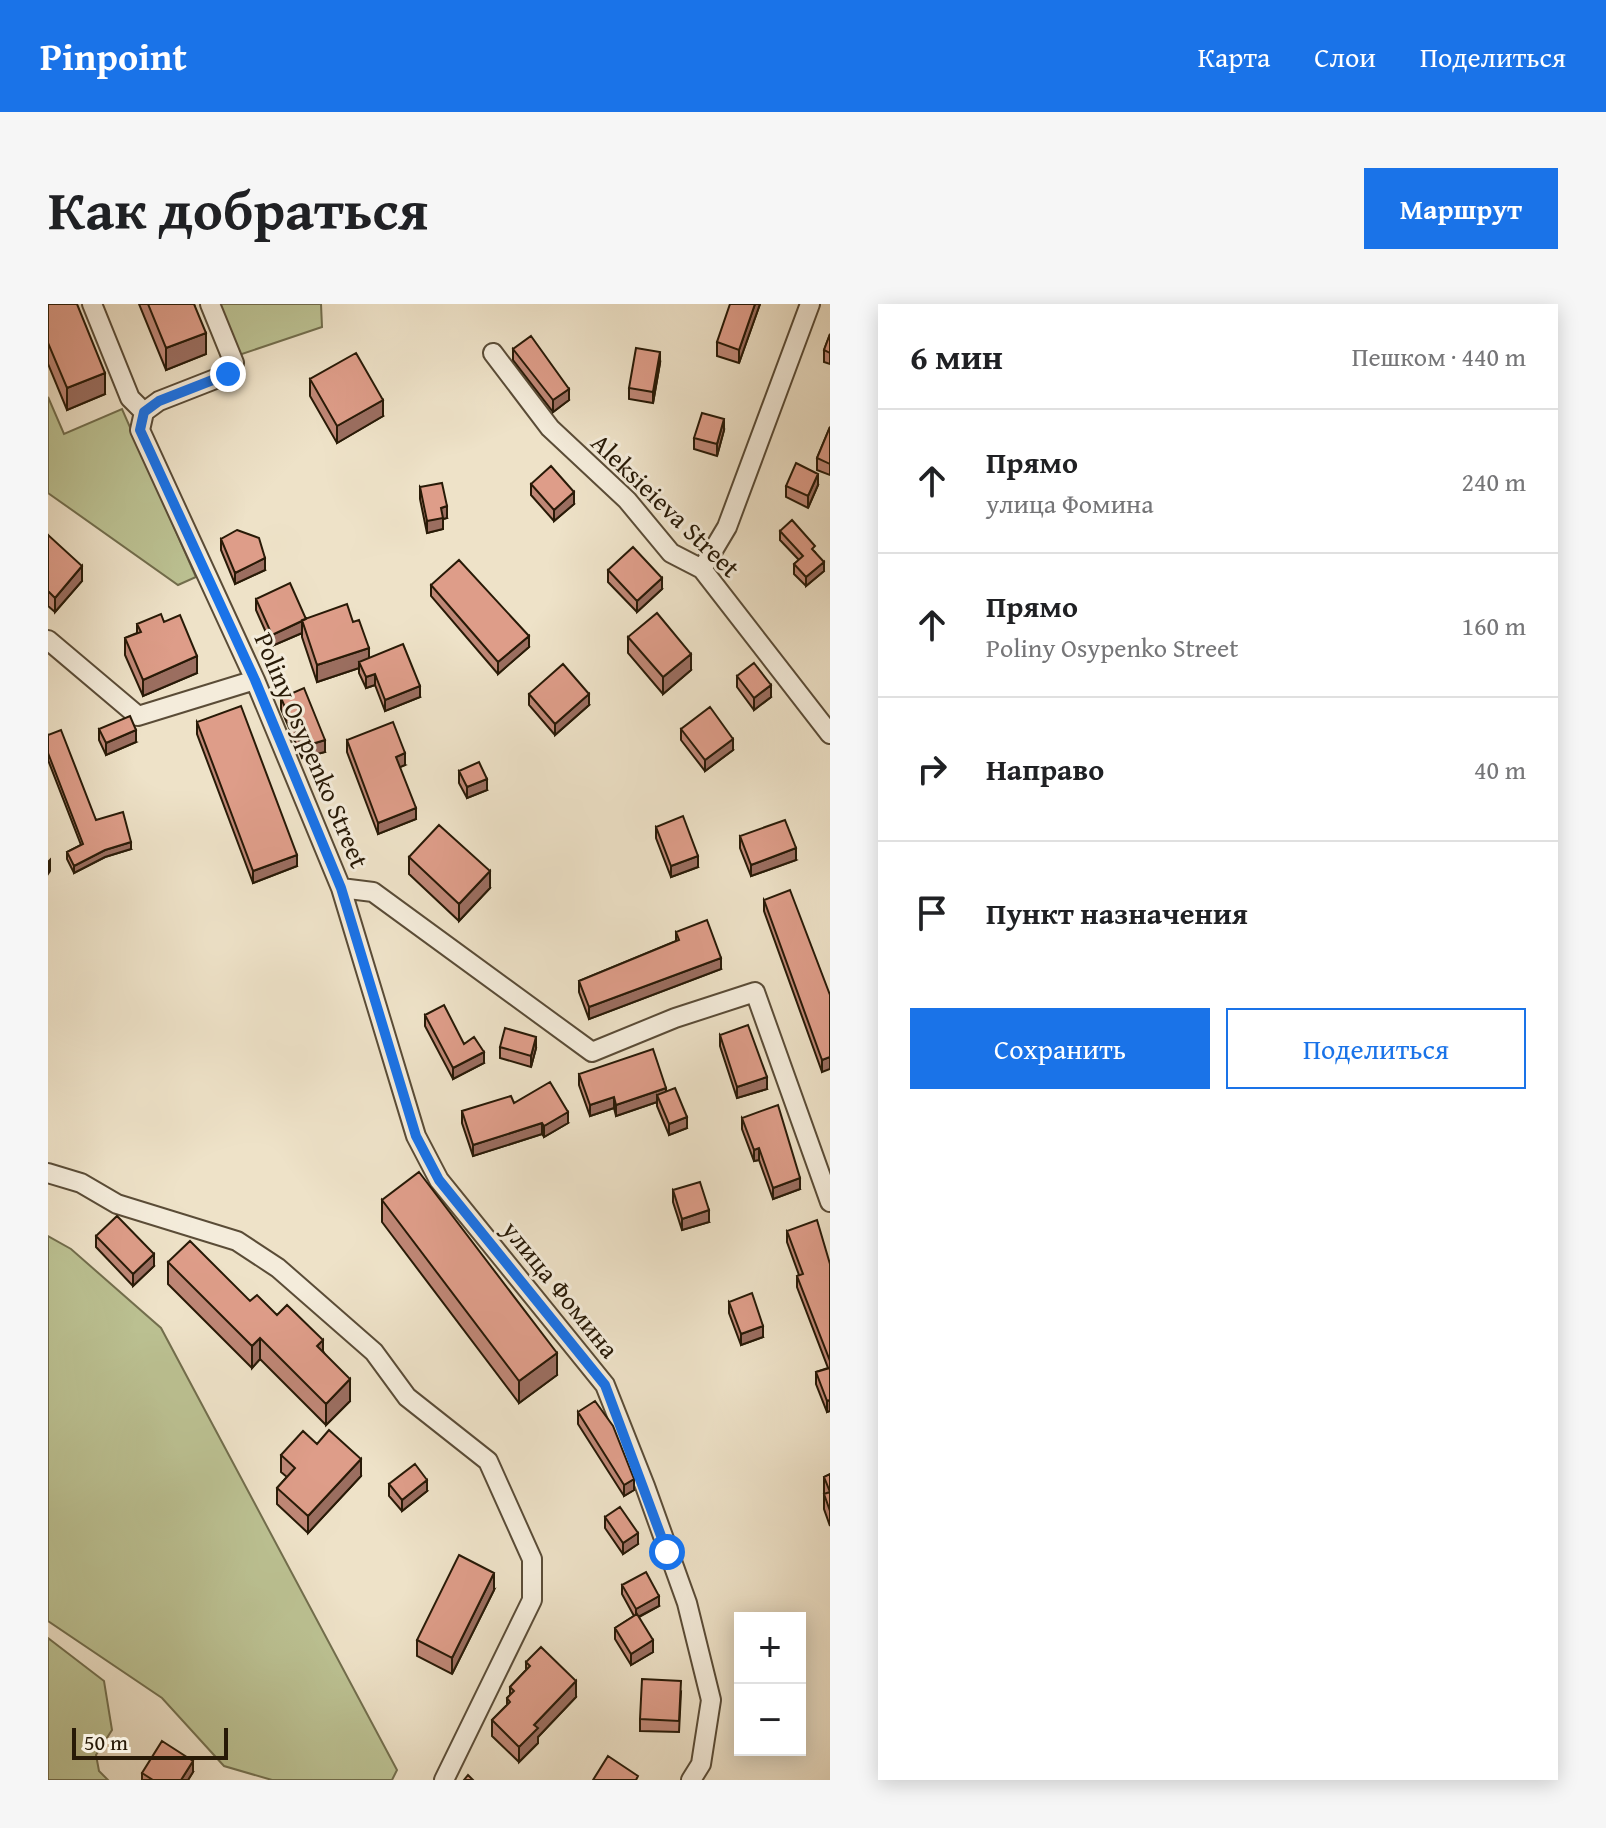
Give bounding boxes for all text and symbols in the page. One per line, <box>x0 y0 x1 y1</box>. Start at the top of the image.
text: Pinpoint <box>40 28 187 84</box>
text: Карта <box>1198 36 1270 77</box>
text: Слои <box>1314 36 1376 77</box>
text: Поделиться <box>1420 36 1566 77</box>
text: Как добраться <box>48 167 428 250</box>
button: Маршрут <box>1364 168 1558 249</box>
text: 6 мин <box>910 332 1003 381</box>
text: Пешком · 440 m <box>1352 337 1526 376</box>
route end <box>210 356 246 392</box>
street label: Aleksieieva Street <box>583 424 749 586</box>
text: Прямо <box>986 440 1078 484</box>
icon: ahead <box>910 459 954 503</box>
text: 240 m <box>1461 462 1526 501</box>
text: улица Фомина <box>986 484 1154 523</box>
text: Прямо <box>986 584 1078 628</box>
icon: ahead <box>910 603 954 647</box>
text: 160 m <box>1461 606 1526 645</box>
street label: Poliny Osypenko Street <box>245 626 379 874</box>
text: Poliny Osypenko Street <box>986 628 1238 667</box>
icon: right <box>910 747 954 791</box>
text: Направо <box>986 747 1104 791</box>
text: 40 m <box>1474 750 1526 789</box>
icon: arrive <box>910 891 954 935</box>
text: Пункт назначения <box>986 891 1248 935</box>
button: Сохранить <box>910 1008 1210 1089</box>
button: Поделиться <box>1226 1008 1526 1089</box>
street label: улица Фомина <box>492 1211 629 1367</box>
route start <box>649 1534 685 1570</box>
map controls <box>734 1612 806 1756</box>
button: + <box>734 1612 806 1684</box>
button: − <box>734 1684 806 1756</box>
scale bar <box>72 1724 228 1760</box>
text: 50 m <box>84 1726 128 1758</box>

